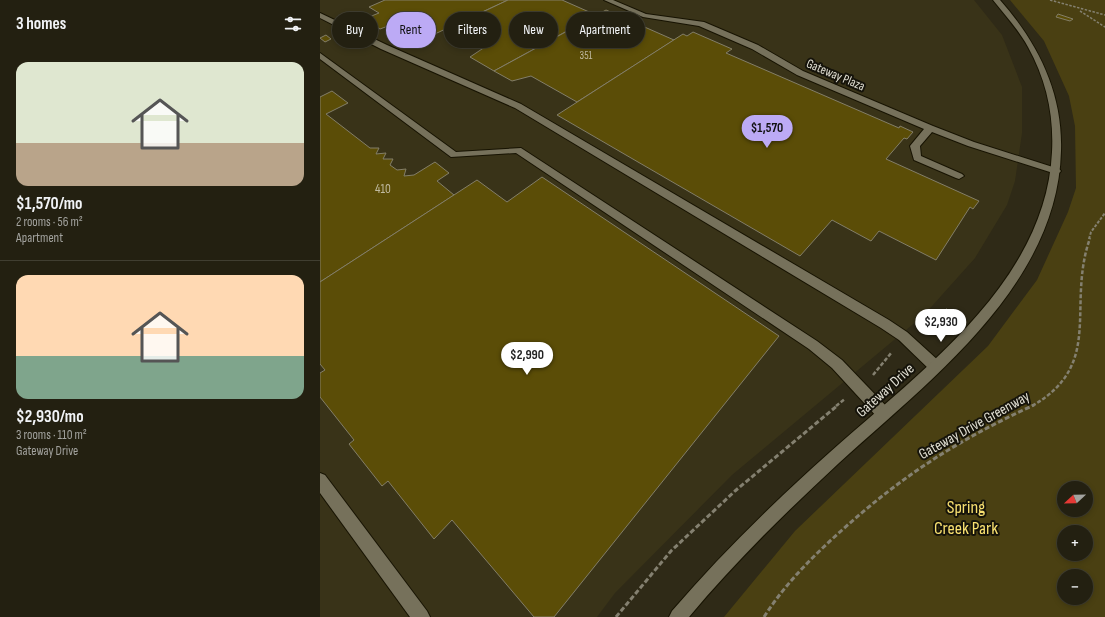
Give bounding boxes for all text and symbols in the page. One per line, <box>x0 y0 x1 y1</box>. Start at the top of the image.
chip: Buy <box>332 12 378 48</box>
chip: Rent <box>386 12 436 48</box>
chip: Filters <box>444 12 501 48</box>
chip: New <box>509 12 558 48</box>
chip: Apartment <box>566 12 645 48</box>
icon: filters <box>282 13 304 35</box>
text: 3 homes <box>16 14 66 34</box>
house number: 351 <box>580 49 593 62</box>
street label: Gateway Plaza <box>804 55 867 94</box>
icon: home <box>124 88 196 160</box>
pin: $1,570 <box>734 115 800 149</box>
text: $1,570 <box>751 120 783 136</box>
house number: 410 <box>375 181 391 197</box>
text: $1,570/mo <box>16 194 82 214</box>
text: 2 rooms · 56 m² <box>16 214 83 230</box>
text: Apartment <box>16 230 63 246</box>
icon: home <box>124 301 196 373</box>
pin: $2,930 <box>908 309 974 343</box>
text: $2,930 <box>924 314 958 330</box>
pin: $2,990 <box>494 342 560 376</box>
text: $2,990 <box>510 347 544 363</box>
street label: Gateway Drive <box>852 359 918 421</box>
street label: Gateway Drive Greenway <box>915 387 1033 464</box>
text: $2,930/mo <box>16 407 84 427</box>
text: 3 rooms · 110 m² <box>16 427 87 443</box>
text: Gateway Drive <box>16 443 78 459</box>
north arrow <box>1057 481 1093 517</box>
map controls <box>1057 481 1093 605</box>
park label: Spring Creek Park <box>934 497 998 539</box>
button: + <box>1057 525 1093 561</box>
button: − <box>1057 569 1093 605</box>

